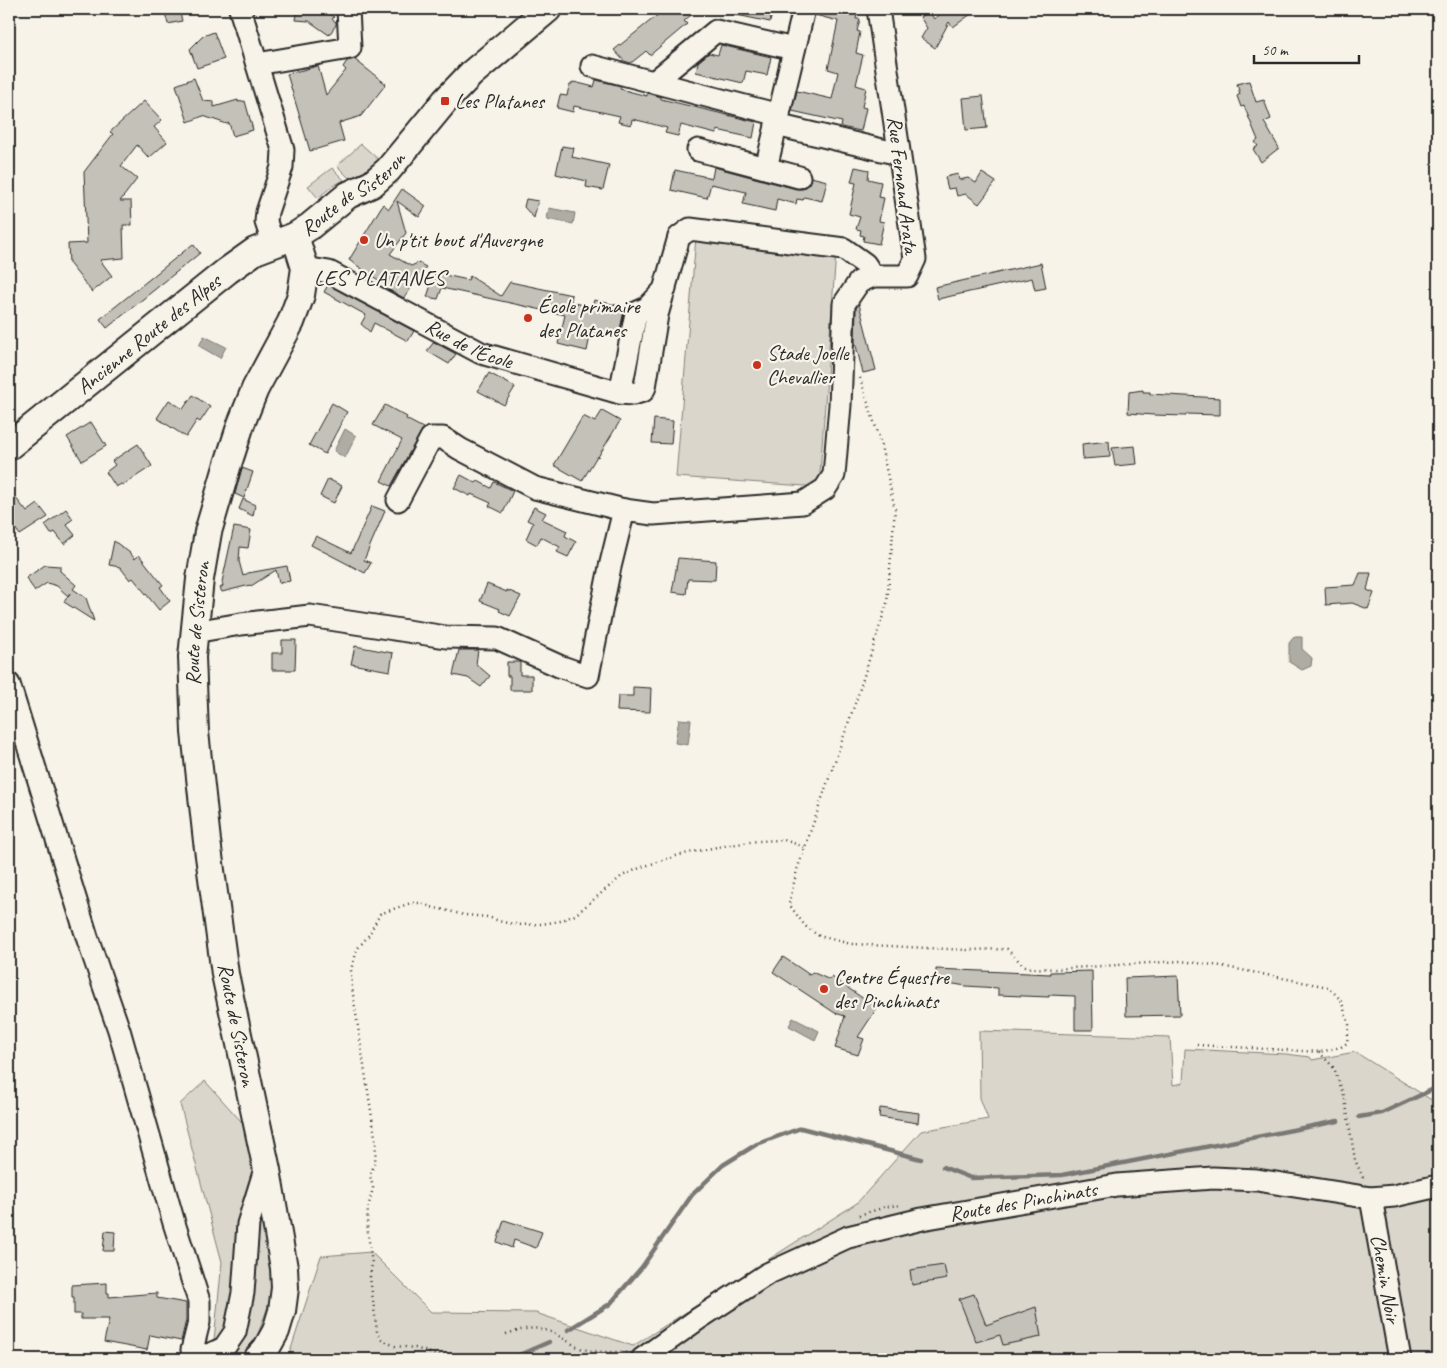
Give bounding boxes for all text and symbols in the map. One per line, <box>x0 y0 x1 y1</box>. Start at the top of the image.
scale bar <box>1254 32 1360 64</box>
text: 50 m <box>1262 41 1289 60</box>
place label: Les Platanes <box>455 88 546 114</box>
marker: Les Platanes <box>439 95 451 107</box>
street label: Rue Fernand Arata <box>882 115 925 257</box>
street label: Route de Sisteron <box>296 145 412 242</box>
place label: Un p'tit bout d'Auvergne <box>374 227 543 253</box>
marker: Un p'tit bout d'Auvergne <box>358 234 370 246</box>
district label: LES PLATANES <box>314 264 449 292</box>
street label: Ancienne Route des Alpes <box>71 267 227 400</box>
place label: École primaire des Platanes <box>538 293 641 343</box>
marker: École primaire des Platanes <box>522 312 534 324</box>
street label: Rue de l'École <box>421 313 517 375</box>
place label: Stade Joelle Chevallier <box>767 340 850 390</box>
marker: Stade Joelle Chevallier <box>751 359 763 371</box>
street label: Route de Sisteron <box>179 558 216 686</box>
street label: Route de Sisteron <box>212 961 262 1090</box>
place label: Centre Équestre des Pinchinats <box>834 964 950 1014</box>
marker: Centre Équestre des Pinchinats <box>818 983 830 995</box>
street label: Route des Pinchinats <box>947 1175 1101 1227</box>
street label: Chemin Noir <box>1365 1232 1407 1327</box>

